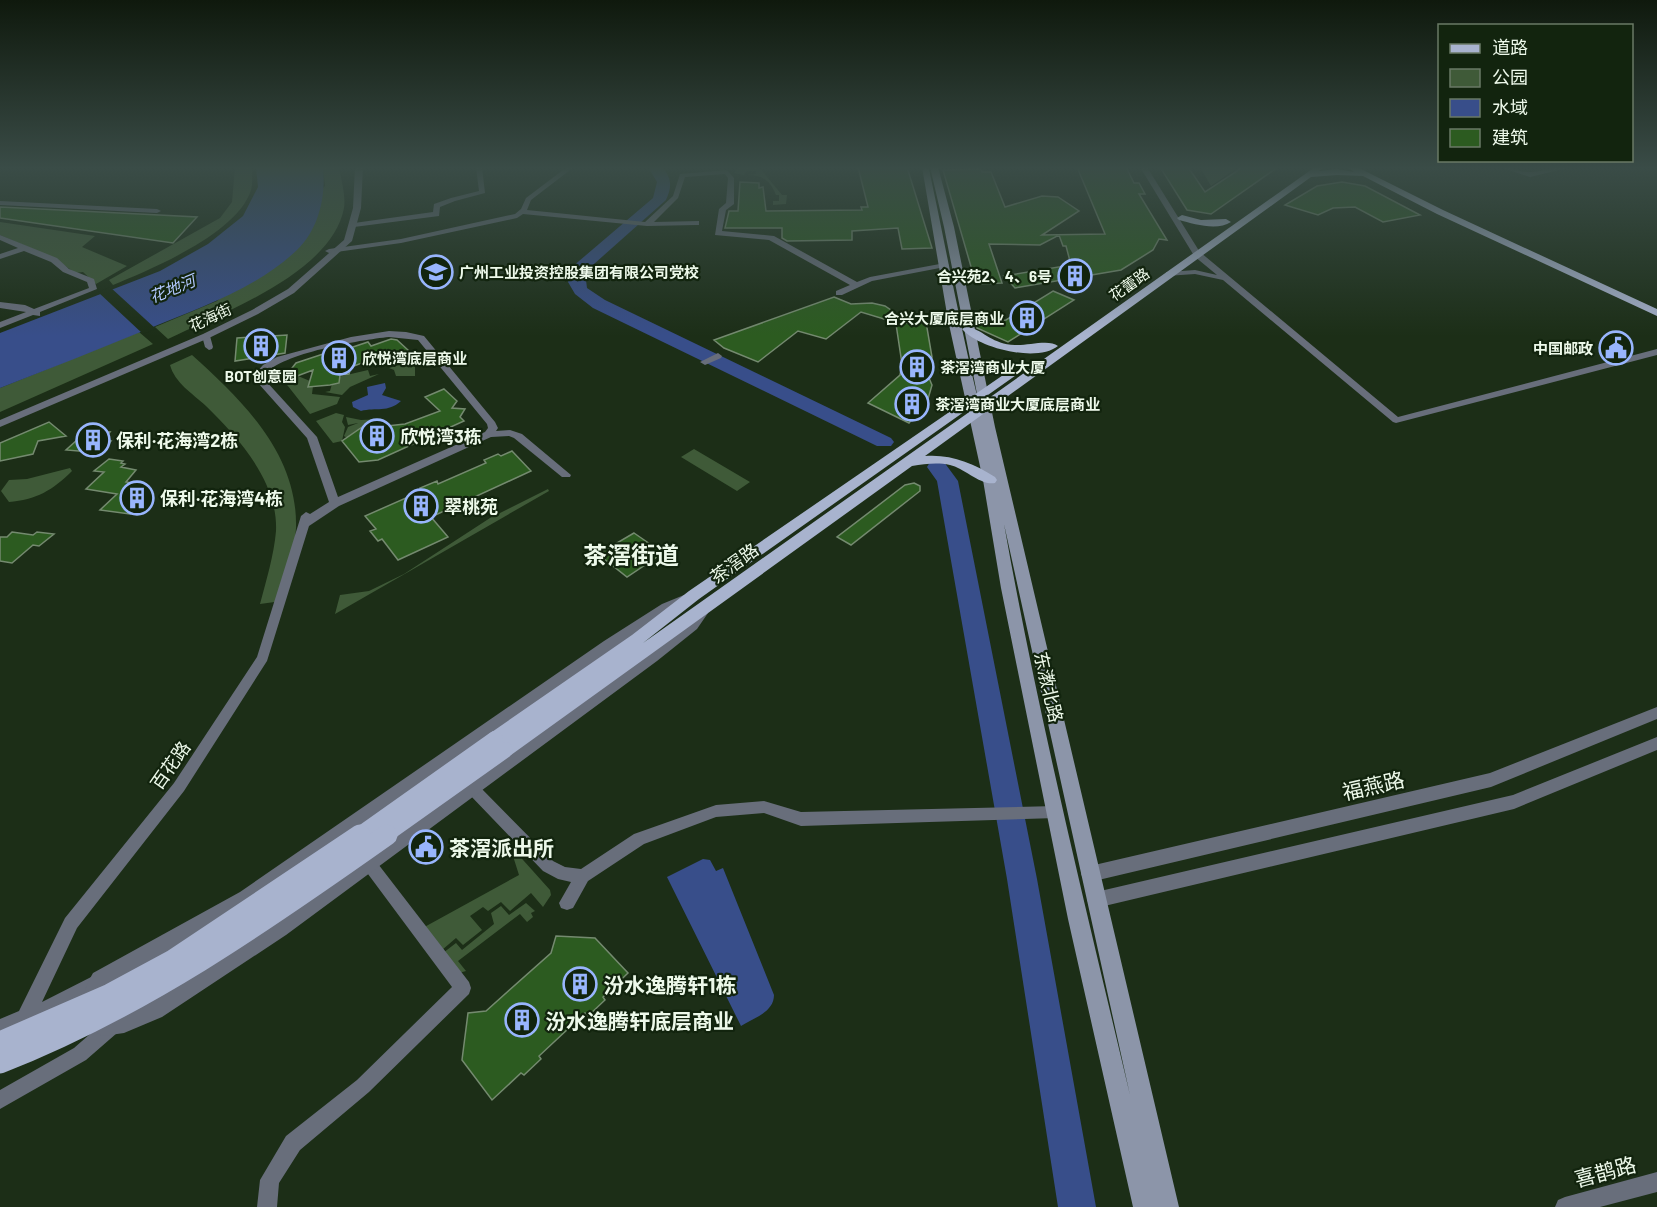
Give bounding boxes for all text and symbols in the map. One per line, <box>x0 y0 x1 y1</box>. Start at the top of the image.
legend <box>1438 24 1633 162</box>
text: 道路 <box>1492 36 1528 58</box>
text: 公园 <box>1492 66 1528 88</box>
text: 水域 <box>1492 96 1528 118</box>
text: 建筑 <box>1492 126 1528 148</box>
school or university icon: 广州工业投资控股集团有限公司党校 <box>418 254 454 290</box>
building icon: 合兴苑2、4、6号 <box>1057 258 1093 294</box>
place label: 广州工业投资控股集团有限公司党校 <box>459 263 699 281</box>
street label: 花蕾路 <box>1105 264 1153 304</box>
place label: 合兴苑2、4、6号 <box>936 267 1052 285</box>
water label: 花地河 <box>146 269 201 306</box>
street label: 花海街 <box>186 299 234 335</box>
building icon: 合兴大厦底层商业 <box>1009 300 1045 336</box>
place label: 合兴大厦底层商业 <box>884 309 1004 327</box>
building icon: BOT创意园 <box>243 328 279 364</box>
public building icon: 中国邮政 <box>1598 330 1634 366</box>
place label: 中国邮政 <box>1533 339 1593 357</box>
building icon: 欣悦湾底层商业 <box>321 340 357 376</box>
place label: 欣悦湾底层商业 <box>362 349 467 367</box>
building icon: 茶滘湾商业大厦 <box>899 349 935 385</box>
place label: 茶滘湾商业大厦 <box>940 358 1045 376</box>
place label: BOT创意园 <box>225 367 297 385</box>
building icon: 茶滘湾商业大厦底层商业 <box>894 386 930 422</box>
place label: 茶滘湾商业大厦底层商业 <box>935 395 1100 413</box>
building icon: 欣悦湾3栋 <box>359 418 395 454</box>
building icon: 保利·花海湾2栋 <box>75 422 111 458</box>
place label: 欣悦湾3栋 <box>400 425 482 447</box>
place label: 保利·花海湾2栋 <box>116 429 238 451</box>
building icon: 保利·花海湾4栋 <box>119 480 155 516</box>
place label: 保利·花海湾4栋 <box>160 487 283 509</box>
building icon: 翠桃苑 <box>403 488 439 524</box>
place label: 翠桃苑 <box>444 495 498 517</box>
street label: 茶滘路 <box>706 538 762 588</box>
district label: 茶滘街道 <box>583 540 679 569</box>
street label: 东漖北路 <box>1030 649 1068 725</box>
street label: 百花路 <box>146 737 194 793</box>
street label: 福燕路 <box>1339 766 1407 804</box>
public building icon: 茶滘派出所 <box>408 829 444 865</box>
place label: 茶滘派出所 <box>449 835 554 860</box>
building icon: 汾水逸腾轩1栋 <box>562 966 598 1002</box>
place label: 汾水逸腾轩1栋 <box>603 972 736 997</box>
building icon: 汾水逸腾轩底层商业 <box>504 1002 540 1038</box>
place label: 汾水逸腾轩底层商业 <box>545 1008 734 1033</box>
street label: 喜鹊路 <box>1571 1151 1639 1191</box>

